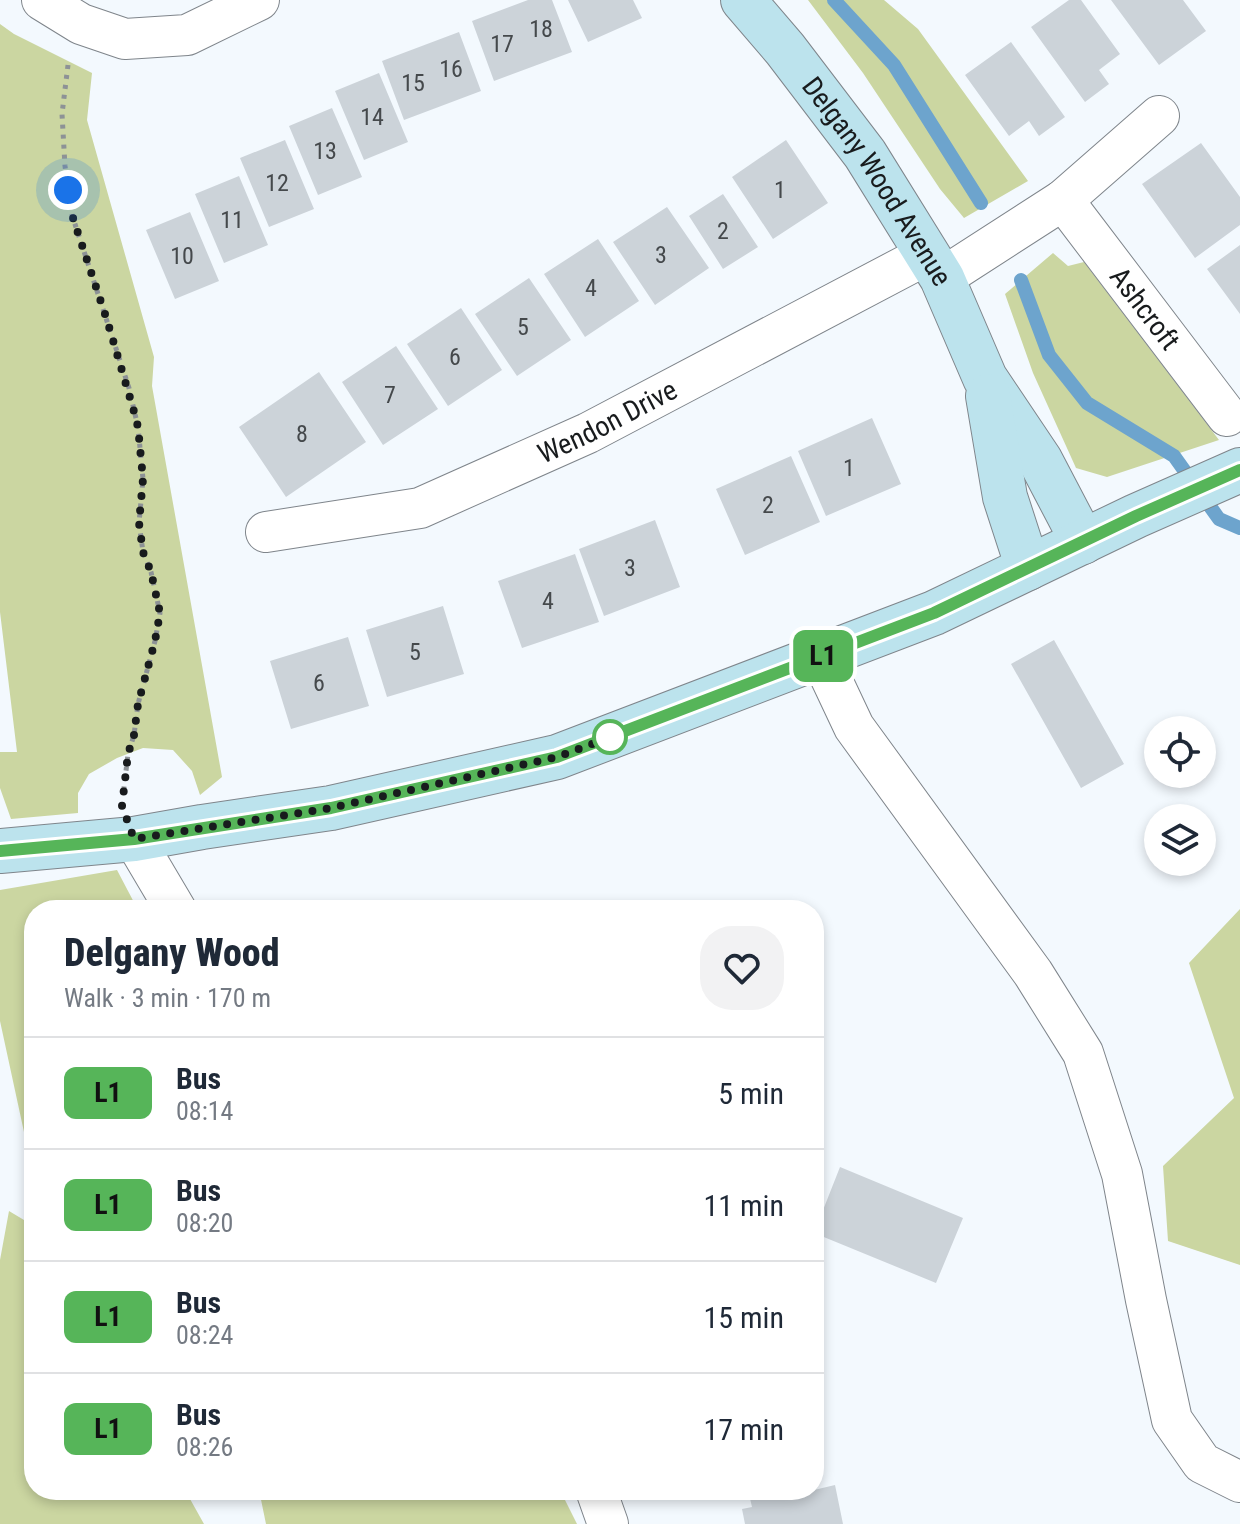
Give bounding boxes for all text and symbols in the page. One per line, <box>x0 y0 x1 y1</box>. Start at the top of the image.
house number: 18 <box>529 15 553 43</box>
house number: 17 <box>490 30 514 58</box>
house number: 16 <box>439 55 463 83</box>
house number: 15 <box>401 69 425 97</box>
street label: Delgany Wood Avenue <box>796 70 959 292</box>
house number: 14 <box>360 103 384 131</box>
house number: 13 <box>313 137 337 165</box>
house number: 12 <box>265 169 289 197</box>
your location <box>48 170 88 210</box>
house number: 1 <box>774 176 786 204</box>
house number: 11 <box>220 206 244 234</box>
house number: 2 <box>717 217 729 245</box>
house number: 3 <box>655 241 667 269</box>
house number: 10 <box>170 242 194 270</box>
street label: Ashcroft <box>1103 261 1187 356</box>
house number: 4 <box>585 274 597 302</box>
house number: 5 <box>517 313 529 341</box>
house number: 6 <box>449 343 461 371</box>
street label: Wendon Drive <box>532 373 682 470</box>
house number: 7 <box>384 381 396 409</box>
house number: 8 <box>296 420 308 448</box>
house number: 1 <box>843 454 855 482</box>
house number: 2 <box>762 491 774 519</box>
house number: 3 <box>624 554 636 582</box>
house number: 4 <box>542 587 554 615</box>
line badge: L1 <box>787 630 859 682</box>
house number: 5 <box>409 638 421 666</box>
text: L1 <box>809 639 837 672</box>
house number: 6 <box>313 669 325 697</box>
map controls <box>1144 716 1216 876</box>
button: locate <box>1144 716 1216 788</box>
unlabelled marker <box>593 720 627 754</box>
button: layers <box>1144 804 1216 876</box>
button: heart <box>700 926 784 1010</box>
text: Delgany Wood <box>64 931 280 975</box>
text: Walk · 3 min · 170 m <box>64 983 271 1013</box>
text: Bus <box>176 1061 221 1096</box>
text: L1 <box>94 1076 122 1109</box>
text: 5 min <box>718 1076 784 1111</box>
text: 08:14 <box>176 1096 233 1126</box>
text: Bus <box>176 1173 221 1208</box>
text: L1 <box>94 1188 122 1221</box>
text: 11 min <box>703 1188 784 1223</box>
text: 08:20 <box>176 1208 233 1238</box>
text: Bus <box>176 1285 221 1320</box>
text: L1 <box>94 1300 122 1333</box>
text: 15 min <box>703 1300 784 1335</box>
text: 08:24 <box>176 1320 233 1350</box>
text: Bus <box>176 1397 221 1432</box>
text: L1 <box>94 1412 122 1445</box>
text: 17 min <box>703 1412 784 1447</box>
text: 08:26 <box>176 1432 233 1462</box>

